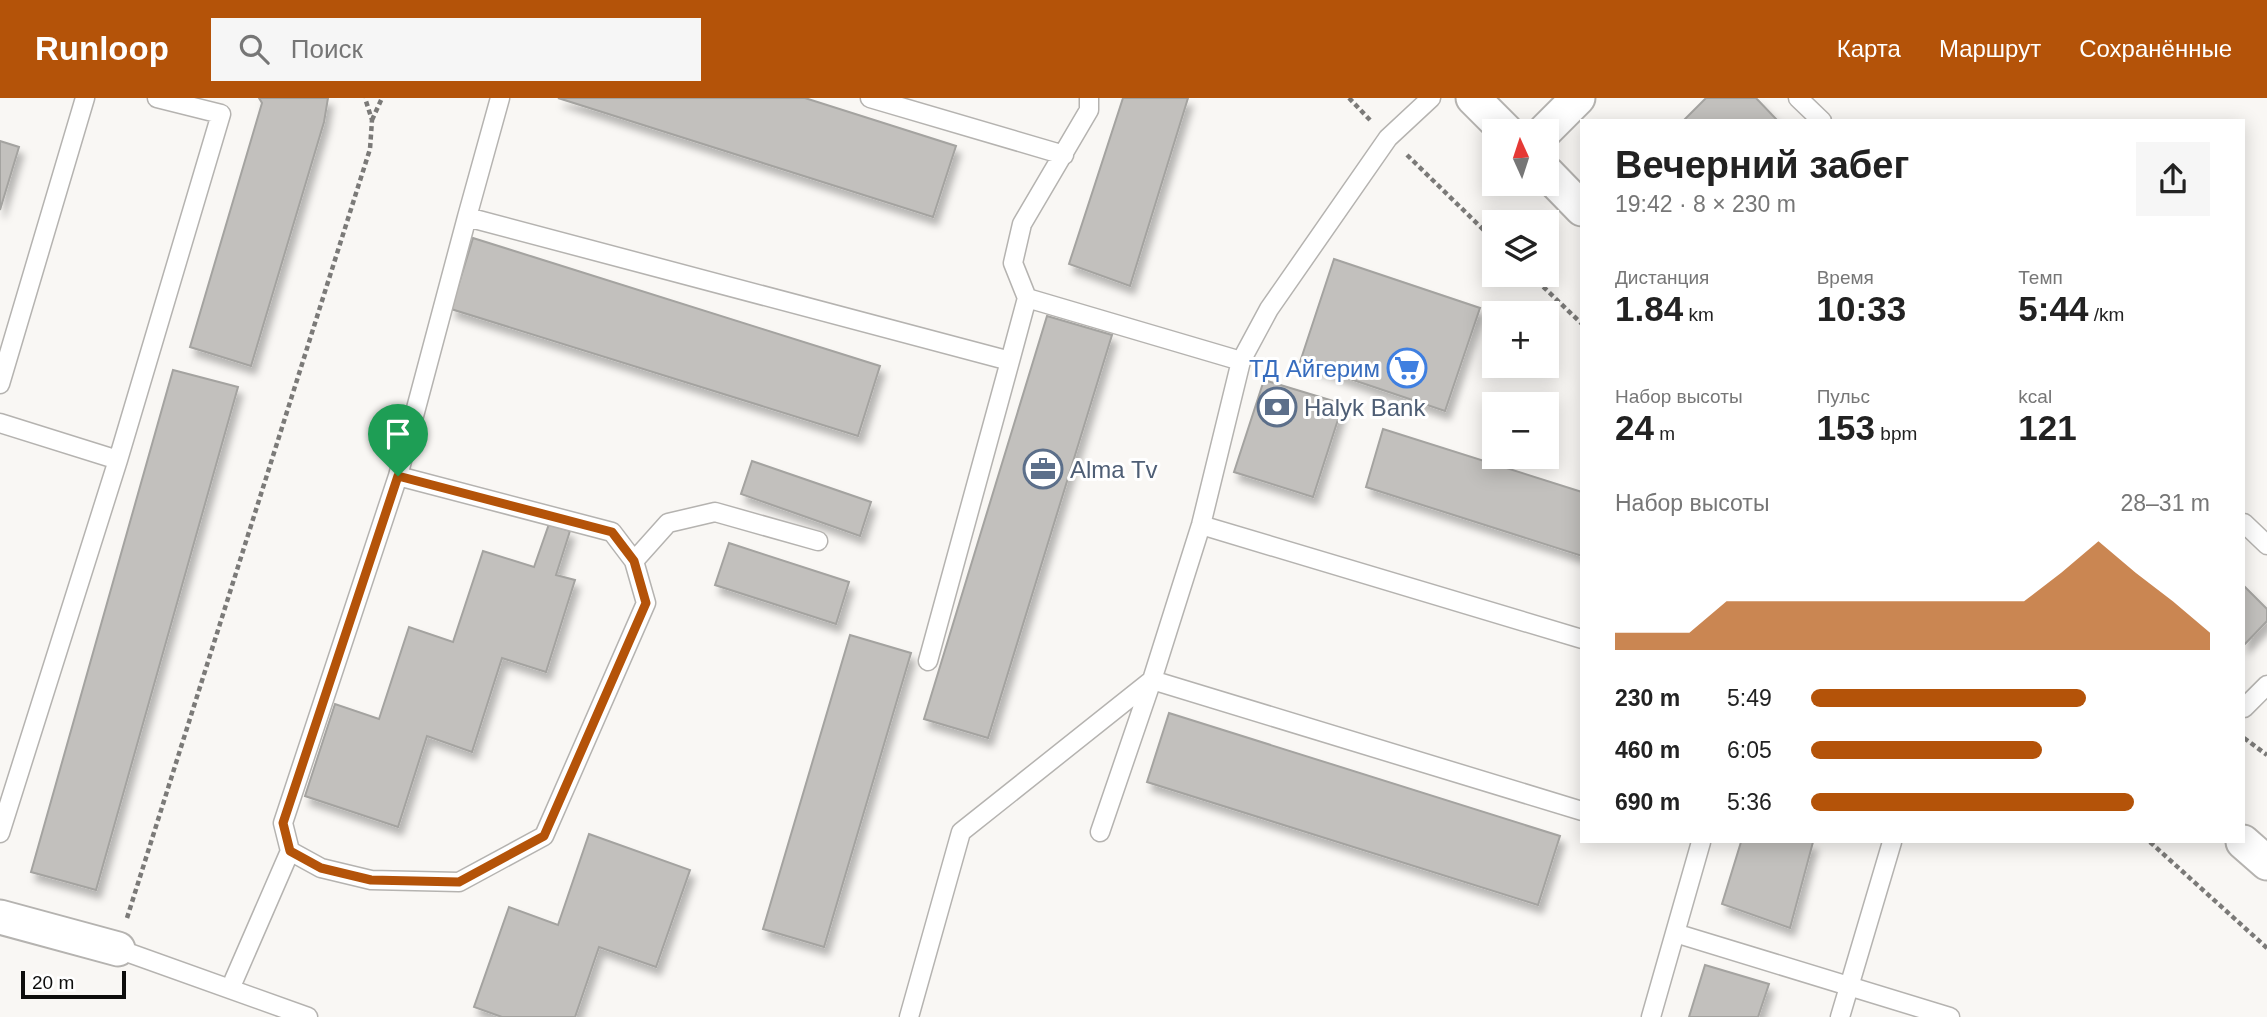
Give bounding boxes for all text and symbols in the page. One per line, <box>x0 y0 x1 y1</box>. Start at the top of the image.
search box <box>211 18 701 81</box>
text: Runloop <box>35 30 169 67</box>
icon: search <box>235 30 273 68</box>
text: Поиск <box>291 34 363 64</box>
text: Карта <box>1837 35 1901 62</box>
text: Маршрут <box>1939 35 2041 62</box>
text: Сохранённые <box>2079 35 2232 62</box>
north arrow <box>1482 119 1559 196</box>
map controls <box>1482 119 1559 469</box>
button: share <box>2136 142 2210 216</box>
text: Вечерний забег <box>1615 144 1909 186</box>
text: 19:42 · 8 × 230 m <box>1615 191 1796 217</box>
button: layers <box>1482 210 1559 287</box>
text: Дистанция <box>1615 267 1709 288</box>
text: Время <box>1817 267 1874 288</box>
text: Темп <box>2018 267 2063 288</box>
text: 1.84 <box>1615 289 1683 328</box>
text: 10:33 <box>1817 289 1906 328</box>
text: 5:44 <box>2018 289 2088 328</box>
button: + <box>1482 301 1559 378</box>
text: km <box>1683 304 1714 325</box>
text: /km <box>2088 304 2124 325</box>
supermarket icon: ТД Айгерим <box>1386 347 1428 389</box>
place label: ТД Айгерим <box>1249 355 1380 382</box>
bank icon: Halyk Bank <box>1256 386 1298 428</box>
text: Набор высоты <box>1615 386 1743 407</box>
text: Пульс <box>1817 386 1870 407</box>
text: kcal <box>2018 386 2052 407</box>
button: − <box>1482 392 1559 469</box>
place label: Halyk Bank <box>1304 394 1426 421</box>
pin <box>368 404 428 476</box>
text: 24 <box>1615 408 1654 447</box>
text: 153 <box>1817 408 1875 447</box>
text: 121 <box>2018 408 2077 447</box>
icon: arrive <box>379 415 417 453</box>
text: m <box>1654 423 1675 444</box>
text: bpm <box>1875 423 1917 444</box>
office icon: Alma Tv <box>1022 448 1064 490</box>
place label: Alma Tv <box>1070 456 1158 483</box>
text: Набор высоты <box>1615 490 1769 516</box>
text: 28–31 m <box>2120 490 2210 516</box>
text: 230 m <box>1615 685 1680 711</box>
text: 5:49 <box>1727 685 1772 711</box>
text: 460 m <box>1615 737 1680 763</box>
text: 6:05 <box>1727 737 1772 763</box>
text: 690 m <box>1615 789 1680 815</box>
text: 5:36 <box>1727 789 1772 815</box>
scale bar <box>21 968 126 1000</box>
text: 20 m <box>32 972 74 993</box>

